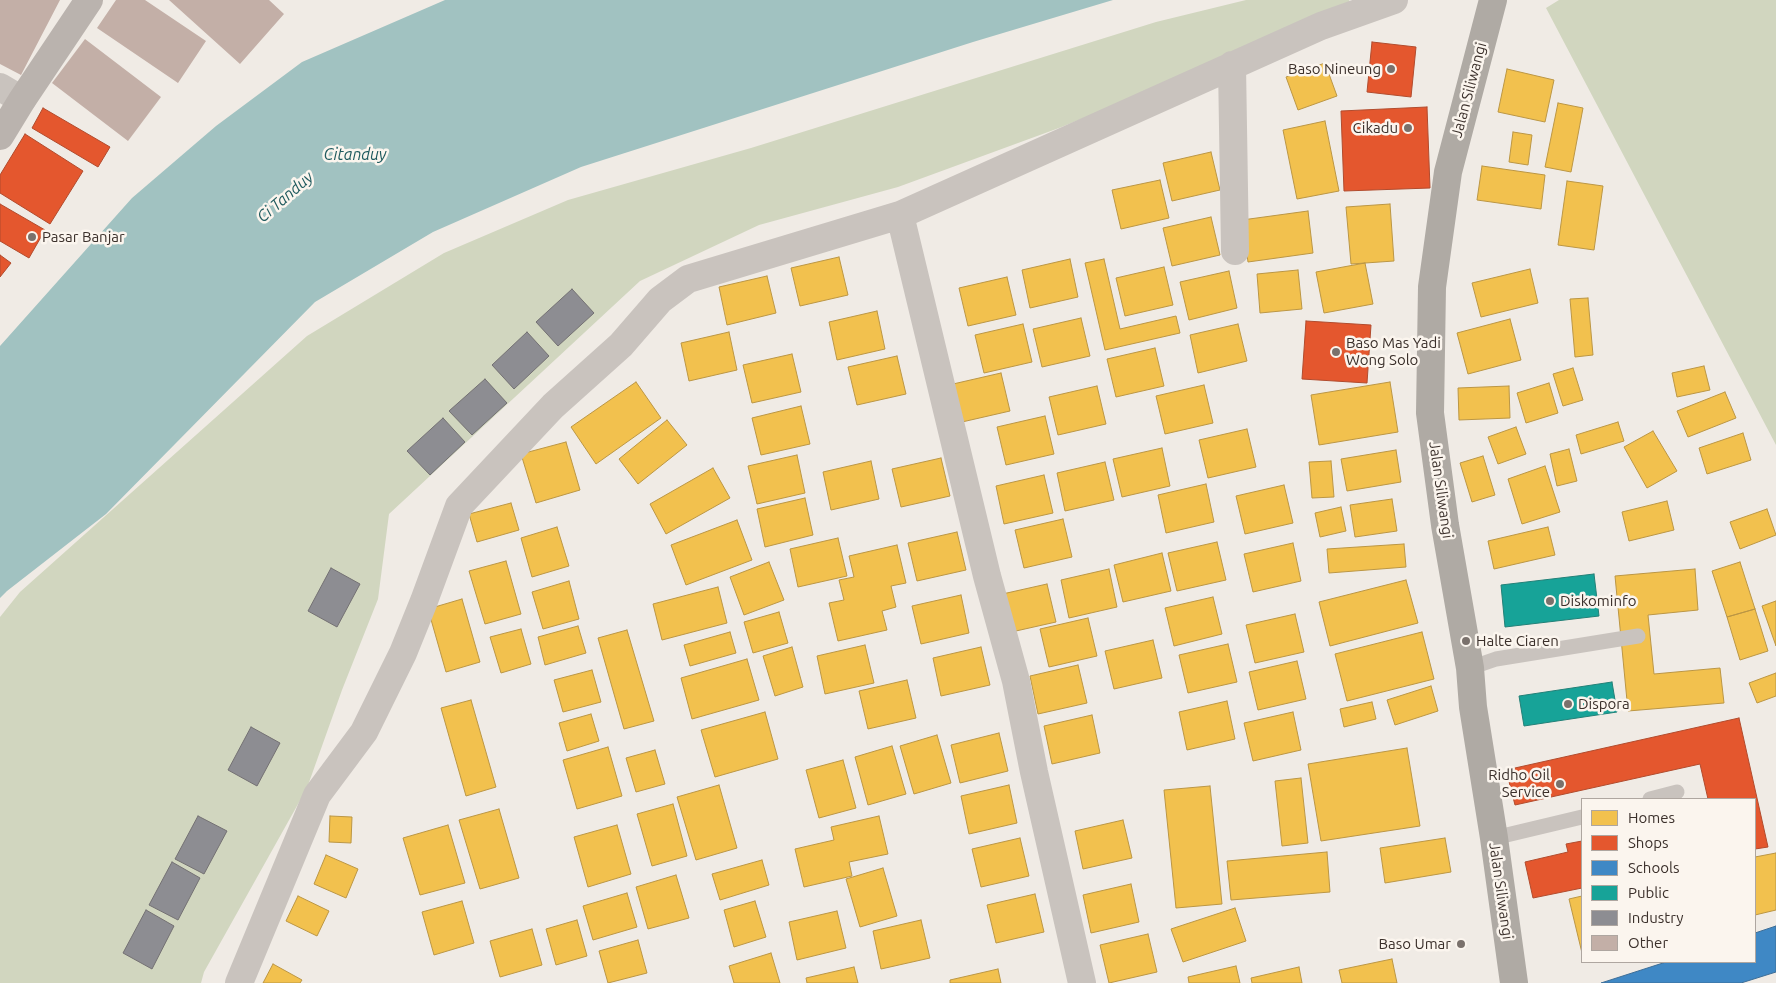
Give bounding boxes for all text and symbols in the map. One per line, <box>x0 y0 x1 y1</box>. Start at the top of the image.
street label: Jalan Siliwangi <box>1448 40 1490 140</box>
place label: Baso Nineung <box>1288 60 1381 78</box>
marker: Baso Nineung <box>1385 63 1397 75</box>
place label: Cikadu <box>1353 119 1398 137</box>
marker: Cikadu <box>1402 122 1414 134</box>
water label: Citanduy <box>324 145 386 165</box>
water label: Ci Tanduy <box>253 167 317 227</box>
place label: Pasar Banjar <box>42 228 125 246</box>
marker: Pasar Banjar <box>26 231 38 243</box>
place label: Baso Mas Yadi Wong Solo <box>1346 334 1441 369</box>
marker: Baso Mas Yadi Wong Solo <box>1330 346 1342 358</box>
street label: Jalan Siliwangi <box>1425 440 1457 540</box>
place label: Diskominfo <box>1560 592 1636 610</box>
marker: Diskominfo <box>1544 595 1556 607</box>
place label: Halte Ciaren <box>1476 632 1559 650</box>
marker: Halte Ciaren <box>1460 635 1472 647</box>
place label: Dispora <box>1578 695 1630 713</box>
marker: Dispora <box>1562 698 1574 710</box>
place label: Ridho Oil Service <box>1488 766 1550 801</box>
marker: Ridho Oil Service <box>1554 778 1566 790</box>
legend <box>1581 798 1756 963</box>
text: Homes <box>1628 809 1675 826</box>
text: Shops <box>1628 834 1669 851</box>
street label: Jalan Siliwangi <box>1485 841 1517 941</box>
text: Schools <box>1628 859 1679 876</box>
text: Public <box>1628 884 1669 901</box>
text: Industry <box>1628 909 1683 926</box>
text: Other <box>1628 934 1668 951</box>
place label: Baso Umar <box>1378 935 1451 953</box>
marker: Baso Umar <box>1455 938 1467 950</box>

